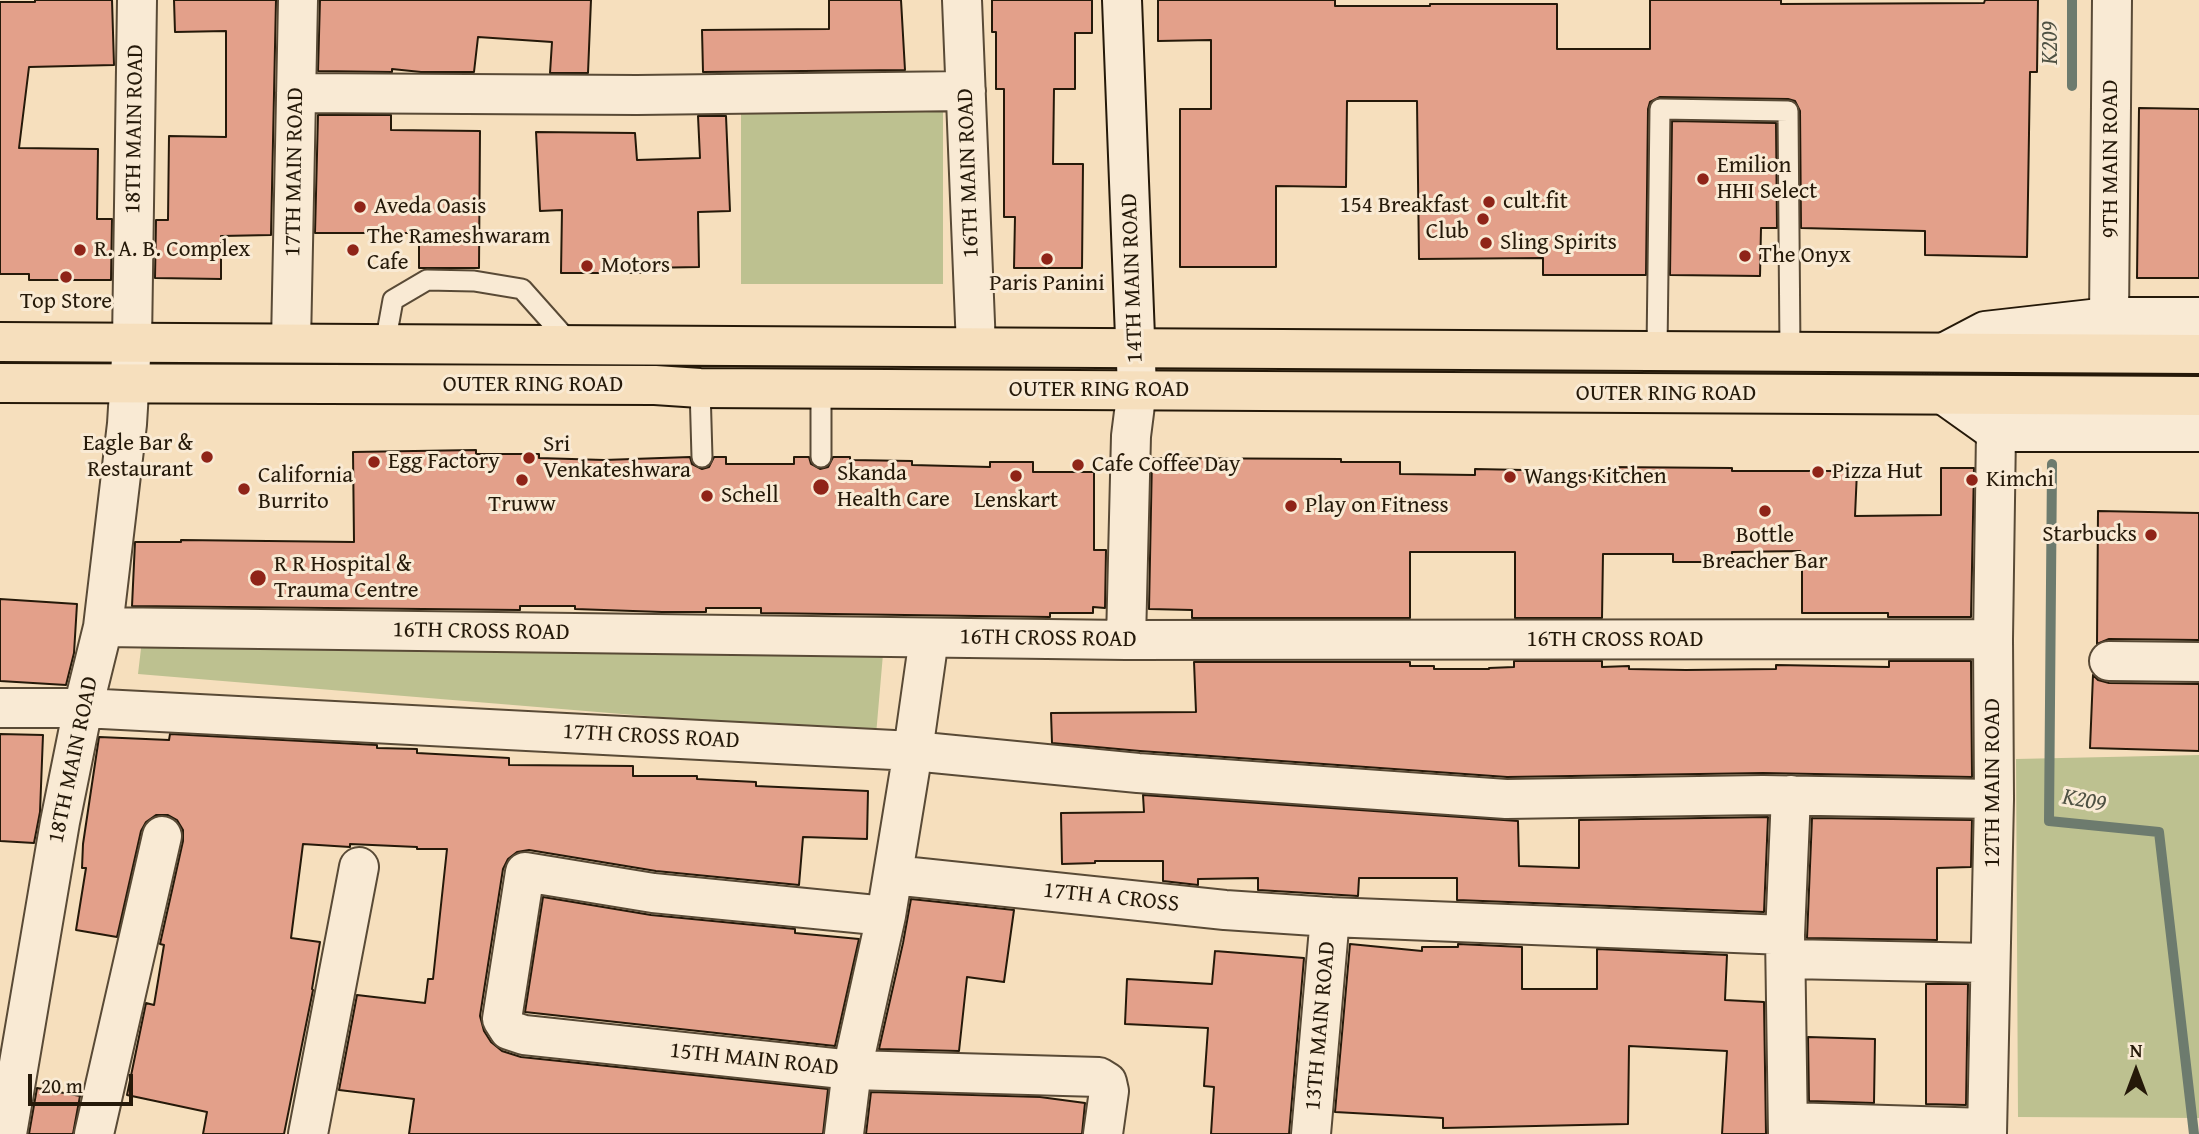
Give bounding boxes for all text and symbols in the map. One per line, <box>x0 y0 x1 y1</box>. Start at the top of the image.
water label: K209 <box>2037 21 2065 65</box>
street label: 18TH MAIN ROAD <box>120 44 150 214</box>
street label: 9TH MAIN ROAD <box>2097 80 2125 238</box>
street label: 17TH MAIN ROAD <box>280 87 310 257</box>
street label: 16TH MAIN ROAD <box>952 88 986 258</box>
place label: Emilion HHI Select <box>1717 152 1817 206</box>
marker: Emilion HHI Select <box>1695 171 1711 187</box>
place label: cult.fit <box>1503 188 1568 216</box>
place label: 154 Breakfast Club <box>1340 192 1469 246</box>
place label: Aveda Oasis <box>374 193 486 221</box>
street label: 14TH MAIN ROAD <box>1116 193 1150 363</box>
marker: cult.fit <box>1481 194 1497 210</box>
marker: Aveda Oasis <box>352 199 368 215</box>
marker: 154 Breakfast Club <box>1475 211 1491 227</box>
place label: The Rameshwaram Cafe <box>367 223 550 277</box>
place label: Sling Spirits <box>1500 229 1617 257</box>
marker: Sling Spirits <box>1478 235 1494 251</box>
place label: R. A. B. Complex <box>94 236 250 264</box>
marker: R. A. B. Complex <box>72 242 88 258</box>
marker: The Rameshwaram Cafe <box>345 242 361 258</box>
place label: The Onyx <box>1759 242 1851 270</box>
marker: The Onyx <box>1737 248 1753 264</box>
marker: Paris Panini <box>1039 251 1055 267</box>
place label: Motors <box>601 252 670 280</box>
marker: Motors <box>579 258 595 274</box>
marker: Top Store <box>58 269 74 285</box>
place label: Paris Panini <box>989 270 1105 298</box>
place label: Top Store <box>20 288 112 316</box>
street label: OUTER RING ROAD <box>443 371 623 399</box>
street label: OUTER RING ROAD <box>1009 376 1189 404</box>
street label: OUTER RING ROAD <box>1576 380 1756 408</box>
place label: Eagle Bar & Restaurant <box>83 430 193 484</box>
place label: Sri Venkateshwara <box>543 431 691 485</box>
place label: Egg Factory <box>388 448 500 476</box>
marker: Eagle Bar & Restaurant <box>199 449 215 465</box>
marker: Sri Venkateshwara <box>521 450 537 466</box>
place label: Cafe Coffee Day <box>1092 451 1241 479</box>
marker: Egg Factory <box>366 454 382 470</box>
marker: Cafe Coffee Day <box>1070 457 1086 473</box>
place label: Pizza Hut <box>1832 458 1923 486</box>
place label: Skanda Health Care <box>837 460 950 514</box>
place label: California Burrito <box>258 462 353 516</box>
place label: Wangs Kitchen <box>1524 463 1667 491</box>
marker: Pizza Hut <box>1810 464 1826 480</box>
place label: Kimchi <box>1986 466 2054 494</box>
marker: Lenskart <box>1008 468 1024 484</box>
marker: Wangs Kitchen <box>1502 469 1518 485</box>
marker: Truww <box>514 472 530 488</box>
marker: Kimchi <box>1964 472 1980 488</box>
marker: Skanda Health Care <box>811 477 831 497</box>
marker: California Burrito <box>236 481 252 497</box>
place label: Schell <box>721 482 779 510</box>
place label: Lenskart <box>974 487 1058 515</box>
marker: Schell <box>699 488 715 504</box>
place label: Truww <box>488 491 556 519</box>
place label: Play on Fitness <box>1305 492 1449 520</box>
marker: Play on Fitness <box>1283 498 1299 514</box>
marker: Bottle Breacher Bar <box>1757 503 1773 519</box>
place label: Starbucks <box>2042 521 2137 549</box>
place label: Bottle Breacher Bar <box>1702 522 1828 576</box>
marker: Starbucks <box>2143 527 2159 543</box>
place label: R R Hospital & Trauma Centre <box>274 551 418 605</box>
marker: R R Hospital & Trauma Centre <box>248 568 268 588</box>
street label: 16TH CROSS ROAD <box>392 617 570 647</box>
street label: 16TH CROSS ROAD <box>959 624 1137 654</box>
street label: 16TH CROSS ROAD <box>1526 626 1704 654</box>
street label: 18TH MAIN ROAD <box>43 674 105 846</box>
street label: 12TH MAIN ROAD <box>1979 698 2007 868</box>
street label: 17TH CROSS ROAD <box>562 719 740 755</box>
water label: K209 <box>2060 783 2108 819</box>
street label: 17TH A CROSS <box>1042 877 1180 919</box>
street label: 13TH MAIN ROAD <box>1300 940 1342 1112</box>
north arrow <box>2101 1036 2171 1106</box>
text: N <box>2130 1036 2142 1064</box>
street label: 15TH MAIN ROAD <box>668 1037 840 1083</box>
scale bar <box>32 1060 136 1104</box>
text: 20 m <box>41 1070 83 1101</box>

